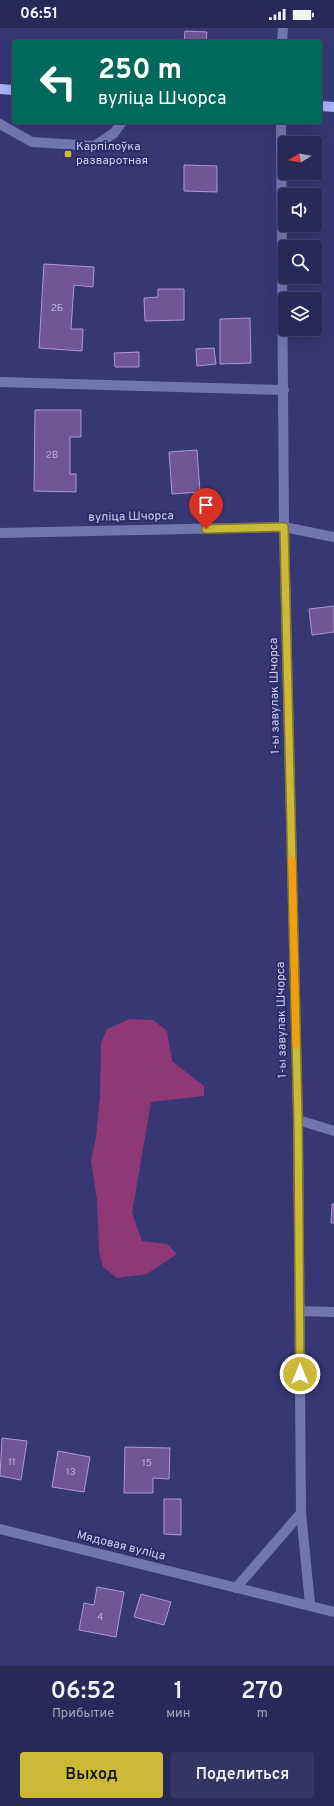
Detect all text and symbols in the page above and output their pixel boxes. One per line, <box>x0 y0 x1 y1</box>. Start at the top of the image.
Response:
text: 06:51 <box>20 5 58 24</box>
text: 250 m <box>98 53 182 89</box>
icon: left <box>32 56 84 108</box>
text: вуліца Шчорса <box>98 88 226 111</box>
north arrow <box>278 136 322 180</box>
map controls <box>278 136 322 336</box>
place label: Карпілоўка разваротная <box>76 139 148 169</box>
marker: Карпілоўка разваротная <box>63 149 73 159</box>
button: sound <box>278 188 322 232</box>
button: search <box>278 240 322 284</box>
button: layers <box>278 292 322 336</box>
house number: 2Б <box>51 302 63 315</box>
house number: 2В <box>46 449 58 462</box>
pin <box>189 488 223 529</box>
icon: arrive <box>195 494 217 516</box>
street label: вуліца Шчорса <box>88 508 174 526</box>
street label: 1-ы завулак Шчорса <box>266 638 284 754</box>
street label: 1-ы завулак Шчорса <box>273 962 291 1078</box>
position arrow <box>279 1353 321 1395</box>
house number: 11 <box>8 1456 16 1469</box>
house number: 15 <box>142 1457 152 1470</box>
house number: 13 <box>66 1466 76 1479</box>
street label: Мядовая вуліца <box>75 1527 167 1565</box>
house number: 4 <box>97 1611 103 1624</box>
text: 06:52 <box>50 1677 116 1707</box>
text: 1 <box>174 1677 183 1707</box>
text: 270 <box>241 1677 284 1707</box>
text: Прибытие <box>52 1706 114 1722</box>
text: мин <box>166 1706 190 1722</box>
text: m <box>257 1706 268 1722</box>
button: Выход <box>20 1752 163 1798</box>
button: Поделиться <box>171 1752 314 1798</box>

